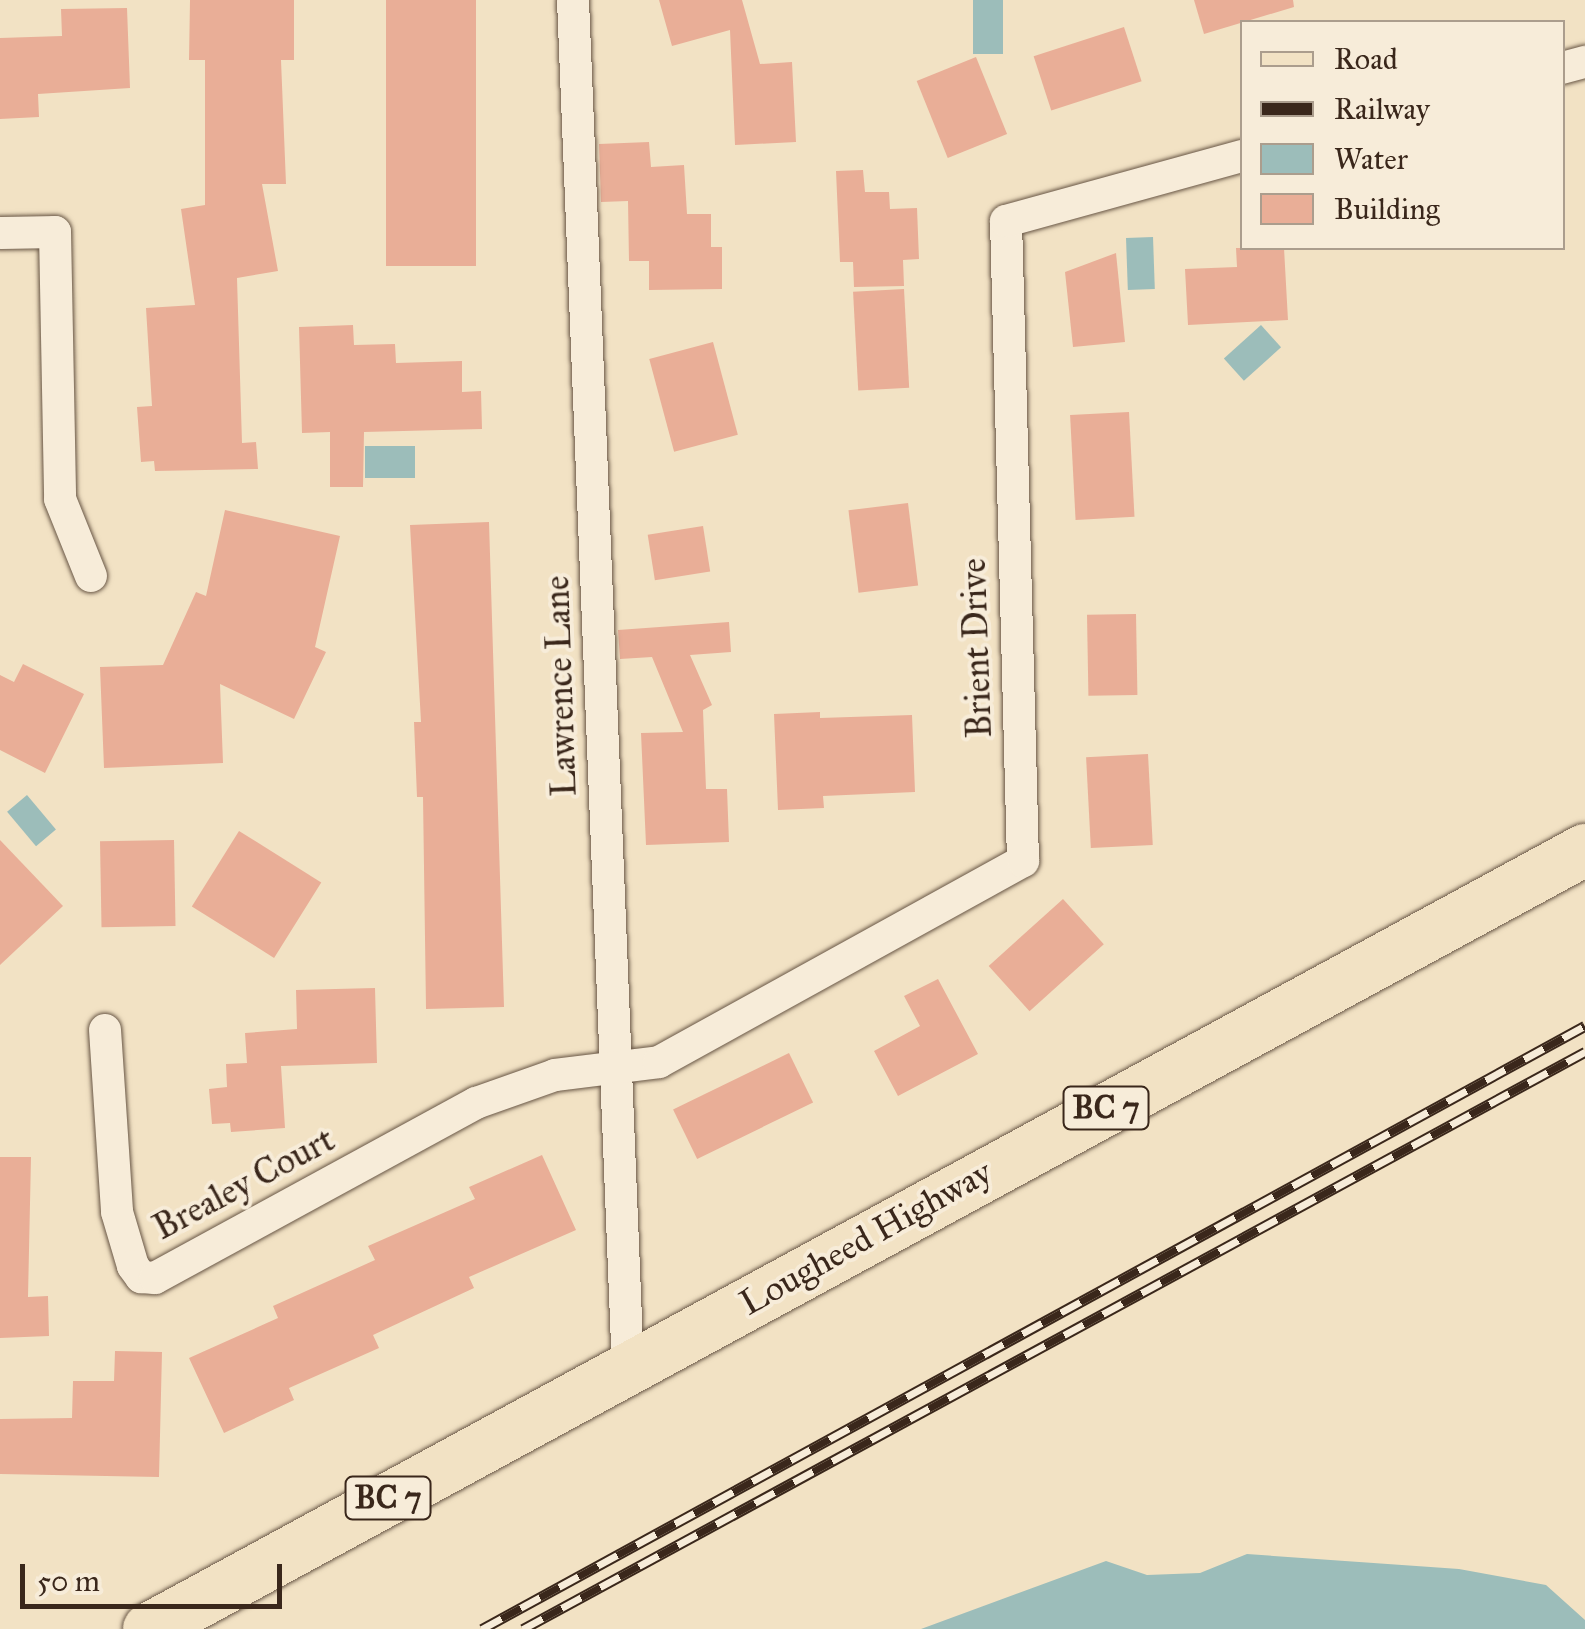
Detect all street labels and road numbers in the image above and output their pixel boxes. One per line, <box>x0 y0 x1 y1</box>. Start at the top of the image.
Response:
street label: Brient Drive <box>953 557 1001 739</box>
street label: Lawrence Lane <box>536 575 586 797</box>
road number: BC 7 <box>1061 1081 1151 1135</box>
street label: Brealey Court <box>146 1119 342 1249</box>
street label: Lougheed Highway <box>733 1151 999 1325</box>
road number: BC 7 <box>343 1471 433 1525</box>

